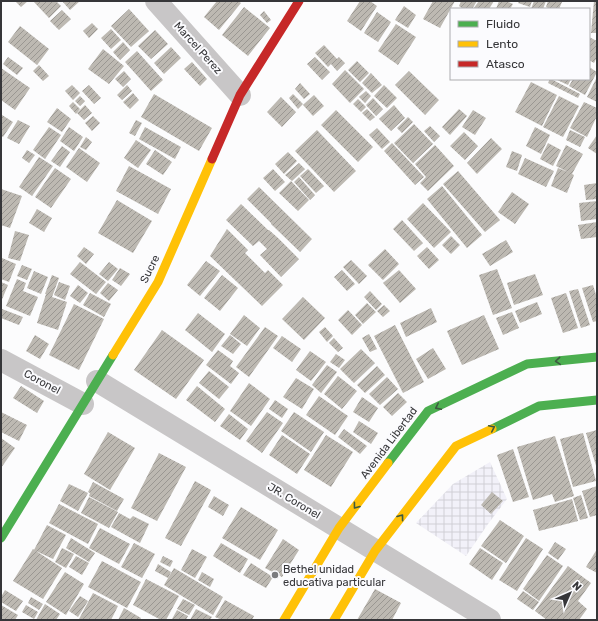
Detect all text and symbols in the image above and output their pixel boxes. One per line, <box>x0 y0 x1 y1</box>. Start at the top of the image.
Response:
legend <box>450 8 590 80</box>
text: Fluido <box>486 17 520 31</box>
street label: Marcel Perez <box>171 19 225 77</box>
text: Lento <box>486 37 518 51</box>
text: Atasco <box>486 57 525 71</box>
street label: Sucre <box>138 253 162 285</box>
one-way arrow <box>555 356 561 365</box>
street label: Coronel <box>21 367 63 397</box>
one-way arrow <box>435 402 442 409</box>
street label: Avenida Libertad <box>358 405 420 481</box>
one-way arrow <box>488 425 495 433</box>
street label: JR. Coronel <box>265 480 323 522</box>
one-way arrow <box>353 501 360 508</box>
one-way arrow <box>396 515 403 522</box>
place label: Bethel unidad educativa particular <box>283 563 386 589</box>
marker: Bethel unidad educativa particular <box>270 570 280 580</box>
north arrow <box>550 573 590 613</box>
text: N <box>569 579 584 594</box>

